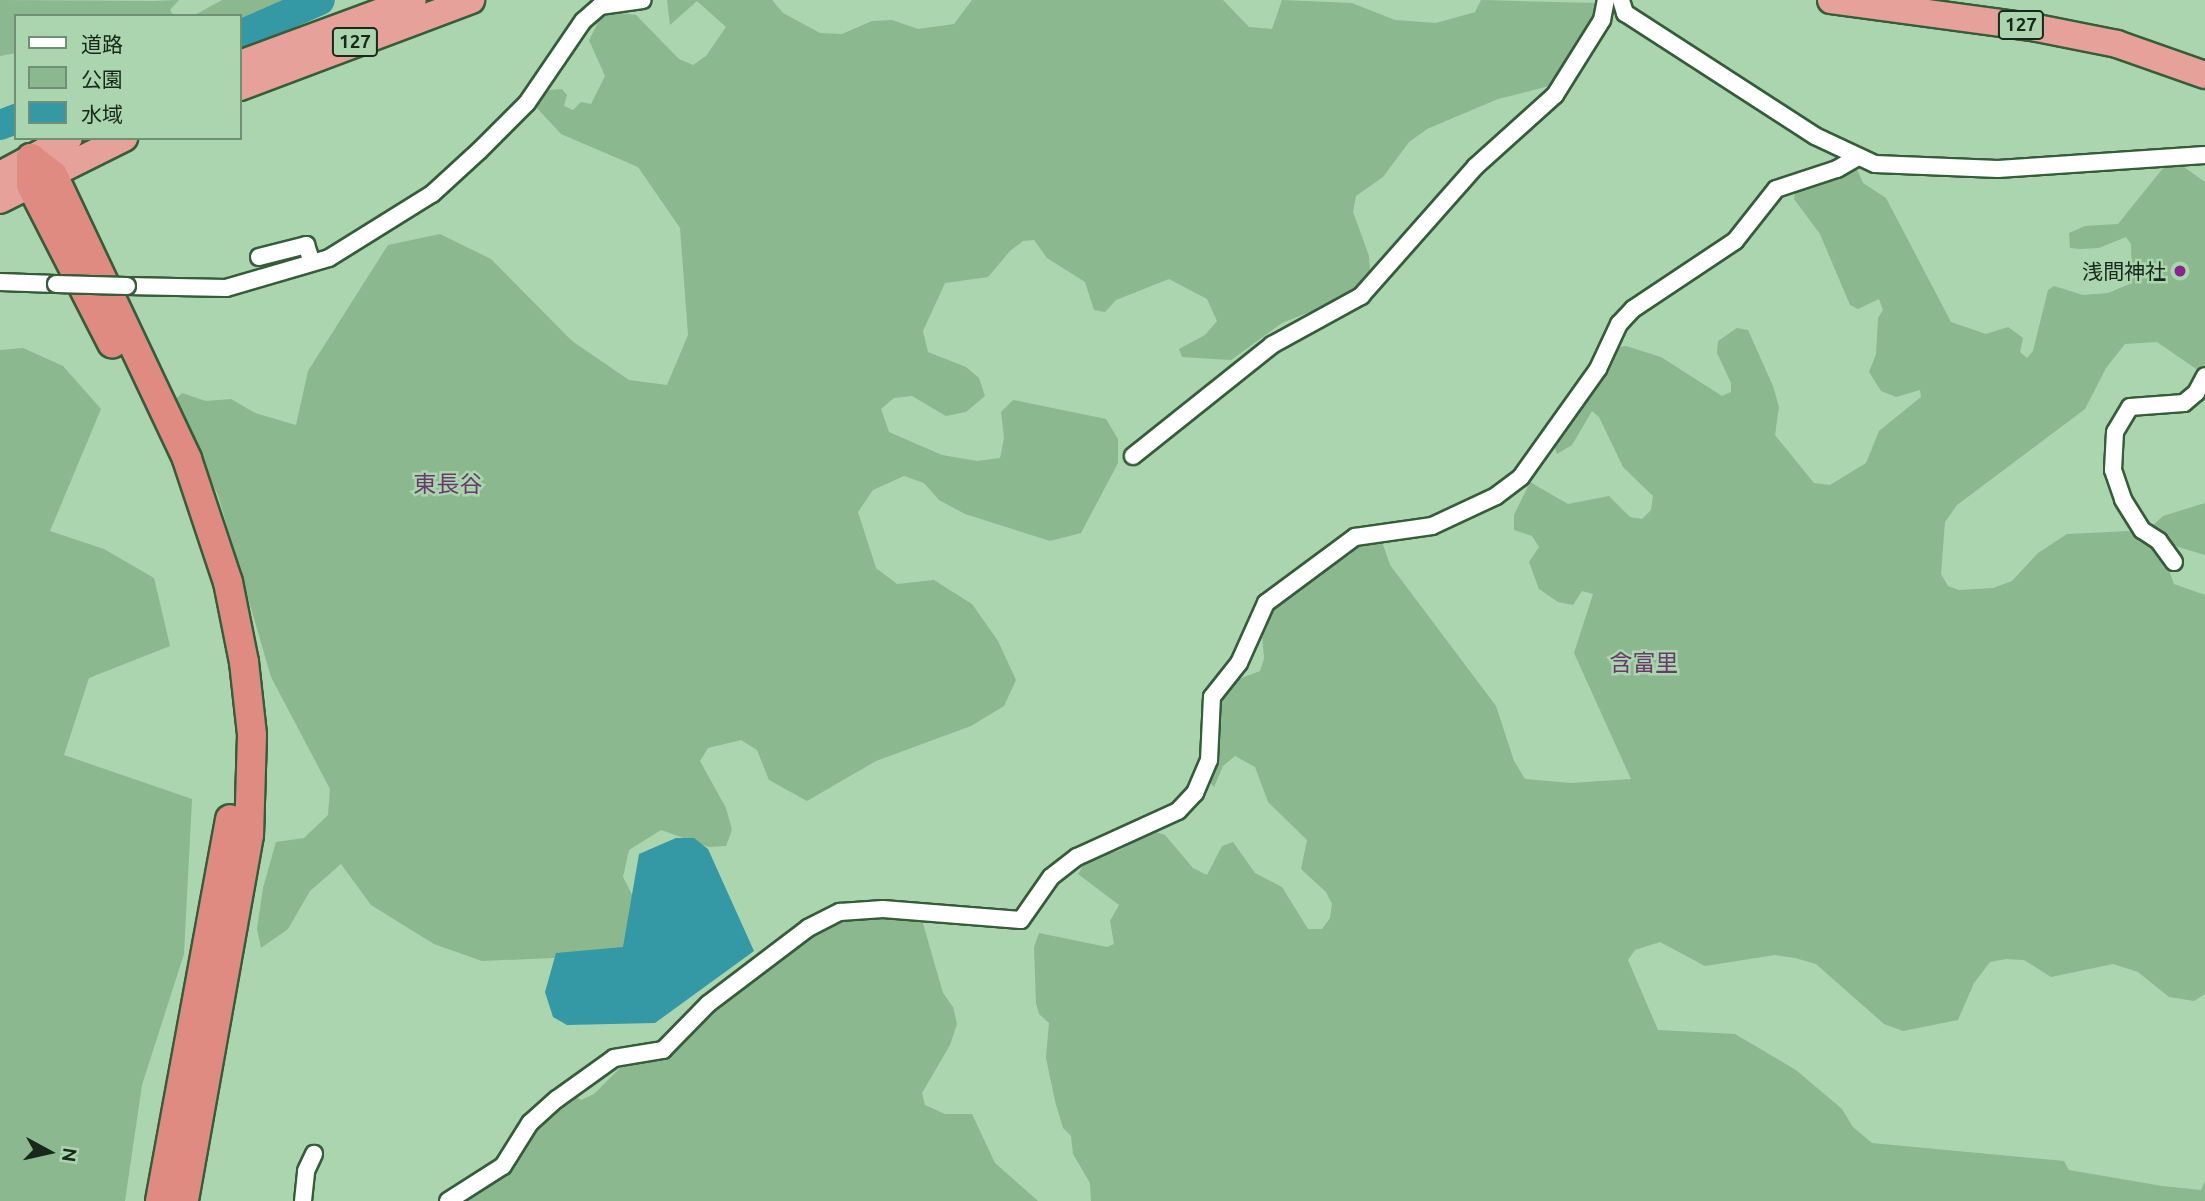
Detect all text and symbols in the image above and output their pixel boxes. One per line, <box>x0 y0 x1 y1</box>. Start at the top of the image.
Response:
road number: 127 <box>1996 10 2046 41</box>
legend <box>14 14 242 140</box>
road number: 127 <box>330 26 380 58</box>
text: 道路 <box>81 32 123 56</box>
text: 公園 <box>81 67 123 91</box>
text: 水域 <box>81 102 123 126</box>
place label: 浅間神社 <box>2082 258 2166 284</box>
marker: 浅間神社 <box>2172 263 2188 279</box>
district label: 東長谷 <box>414 470 482 498</box>
district label: 含富里 <box>1610 649 1678 677</box>
north arrow <box>14 1117 84 1187</box>
text: N <box>58 1146 82 1163</box>

